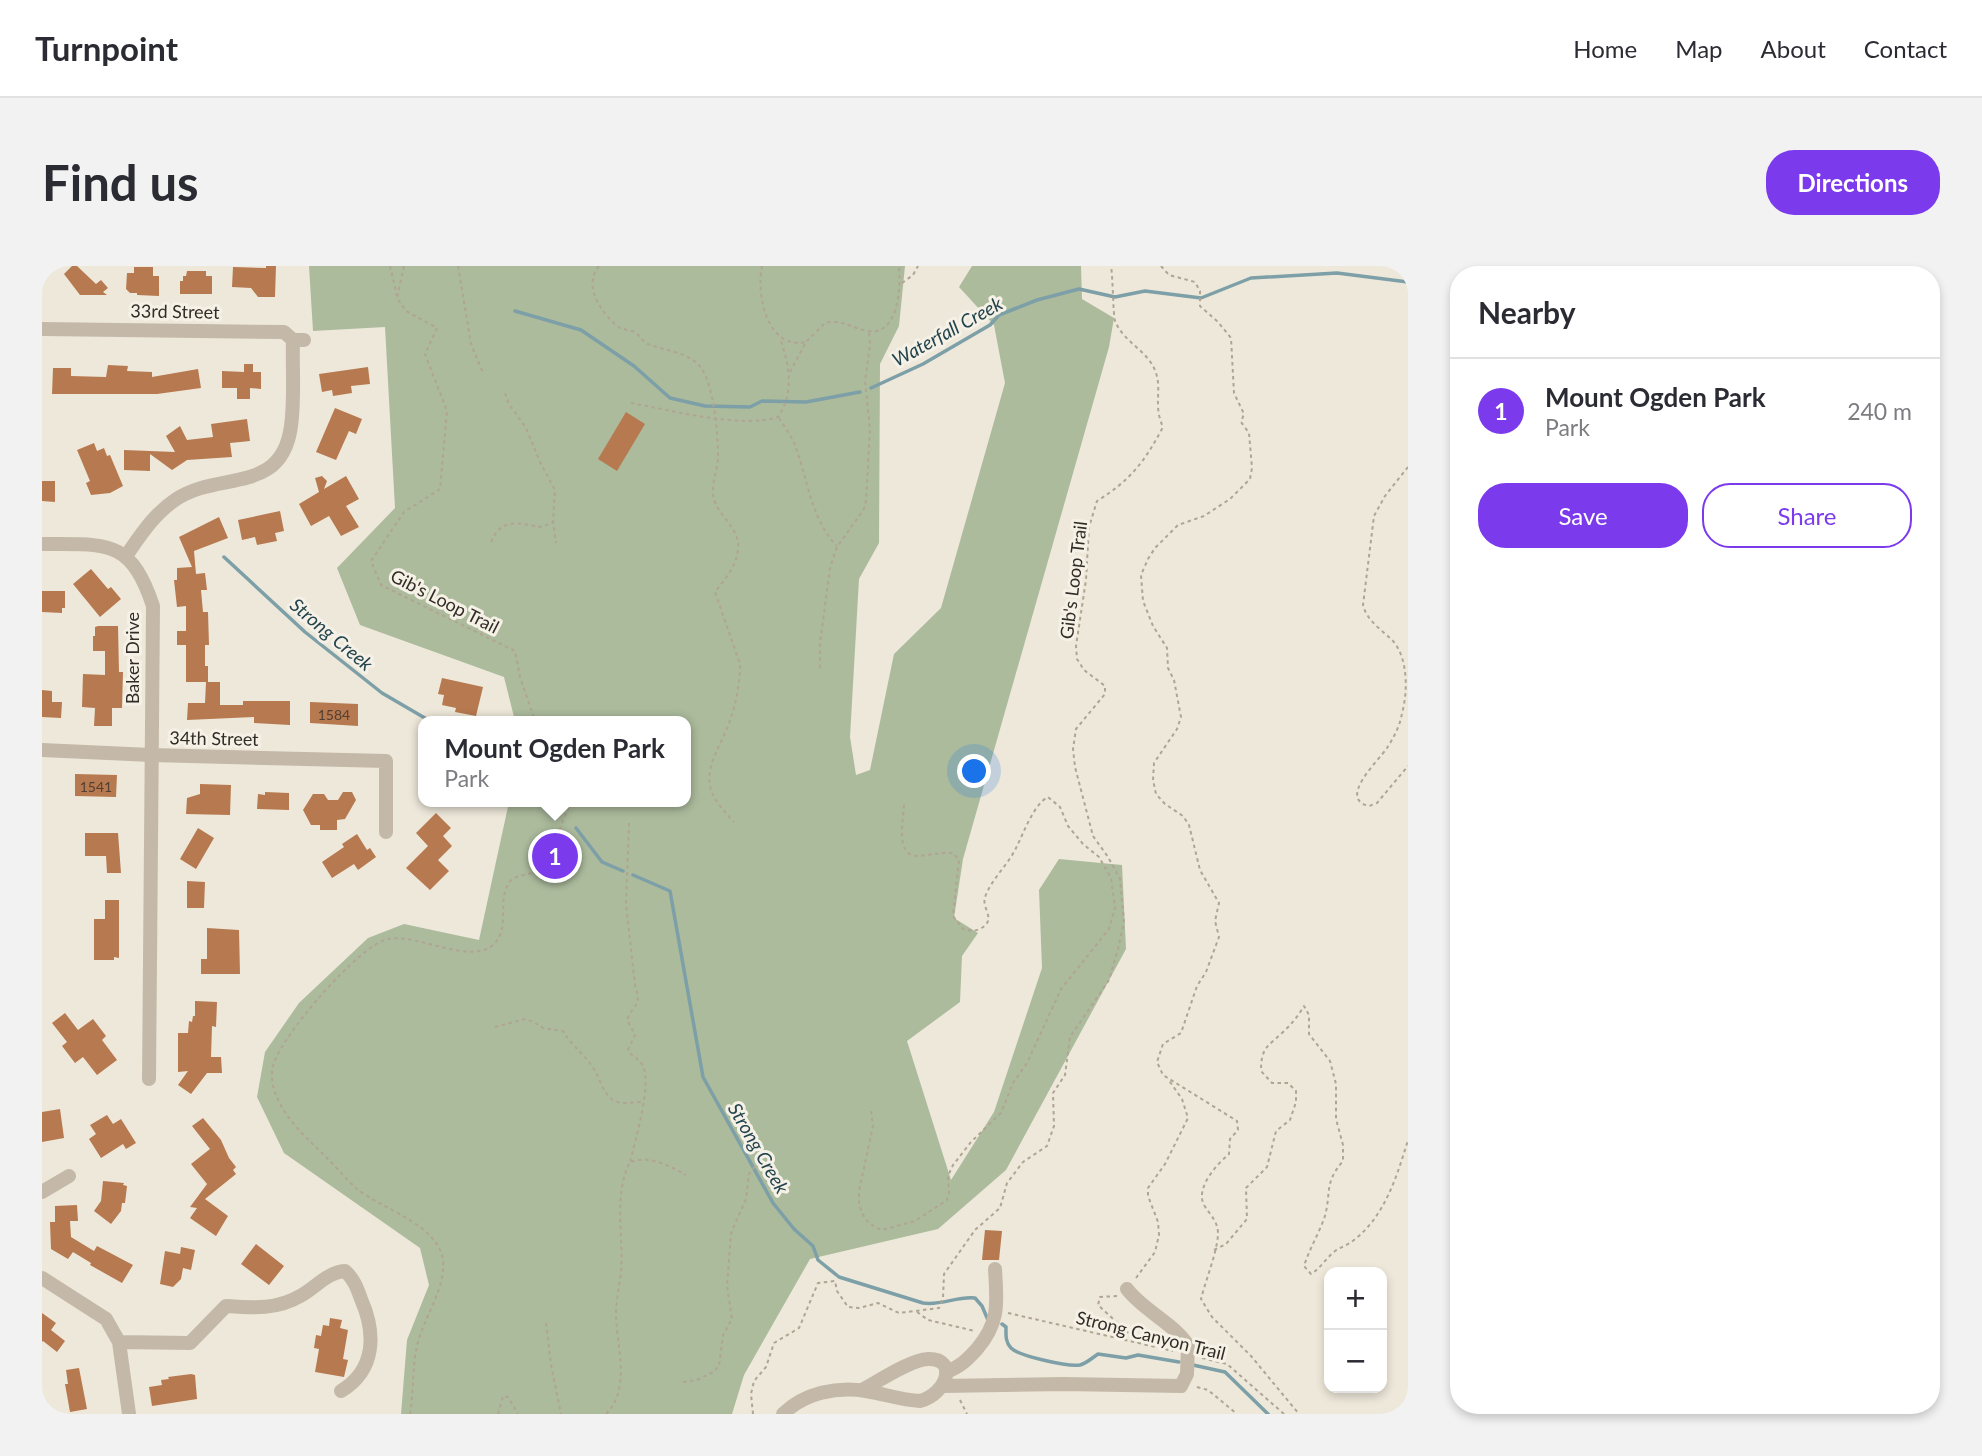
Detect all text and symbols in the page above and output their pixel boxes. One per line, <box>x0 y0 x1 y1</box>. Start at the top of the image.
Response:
text: Turnpoint <box>35 28 178 68</box>
text: Home <box>1573 34 1637 63</box>
text: Map <box>1675 34 1723 63</box>
text: About <box>1761 34 1826 63</box>
text: Contact <box>1864 34 1947 63</box>
button: Directions <box>1766 150 1940 215</box>
text: Find us <box>42 153 199 211</box>
water label: Waterfall Creek <box>888 291 1007 371</box>
text: Nearby <box>1478 294 1576 330</box>
street label: 33rd Street <box>130 299 220 323</box>
text: Mount Ogden Park <box>1545 381 1766 413</box>
text: 1 <box>1494 397 1508 425</box>
text: 240 m <box>1847 397 1912 425</box>
text: Park <box>1545 413 1590 441</box>
button: Save <box>1478 483 1688 548</box>
button: Share <box>1702 483 1912 548</box>
street label: Gib's Loop Trail <box>1055 520 1091 640</box>
street label: Gib's Loop Trail <box>387 564 503 638</box>
water label: Strong Creek <box>286 593 379 676</box>
street label: Baker Drive <box>121 612 143 704</box>
house number: 1584 <box>318 706 350 723</box>
popup <box>418 716 691 807</box>
street label: 34th Street <box>169 726 259 750</box>
text: Mount Ogden Park <box>444 732 665 764</box>
your location <box>957 754 991 788</box>
text: Park <box>444 764 489 792</box>
house number: 1541 <box>80 778 112 795</box>
pin: 1 <box>532 830 578 882</box>
water label: Strong Creek <box>724 1099 795 1198</box>
map controls <box>1324 1267 1387 1393</box>
button: + <box>1324 1267 1387 1330</box>
street label: Strong Canyon Trail <box>1074 1306 1228 1364</box>
button: − <box>1324 1330 1387 1393</box>

